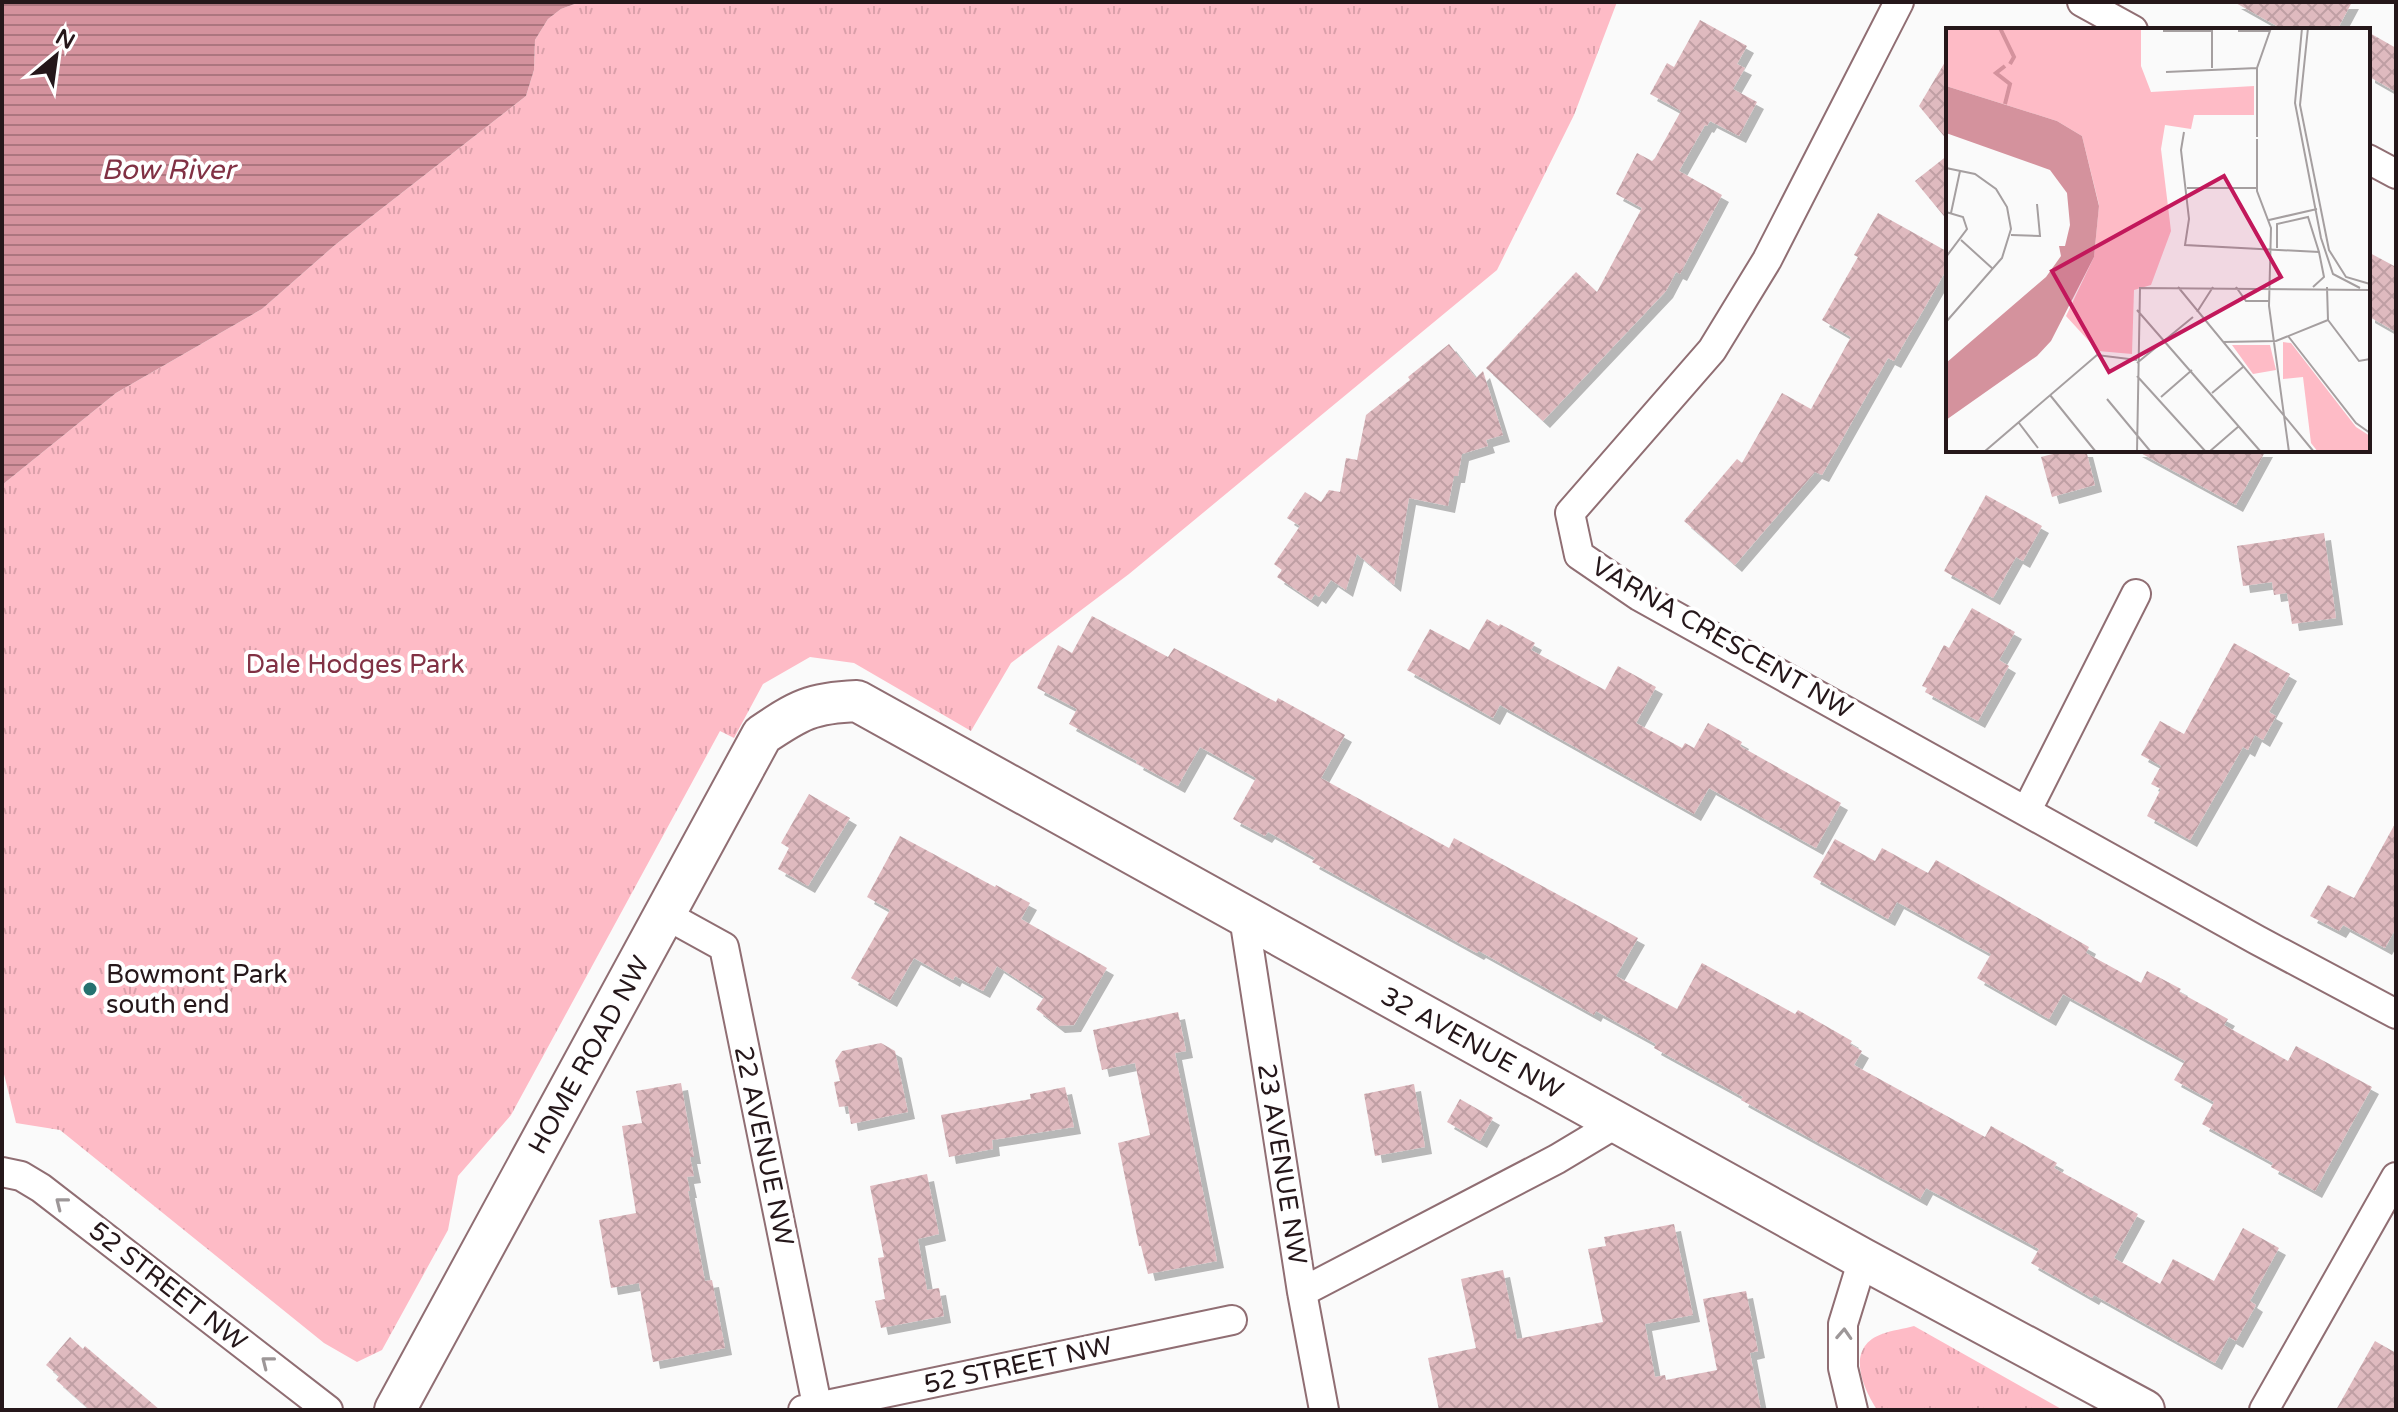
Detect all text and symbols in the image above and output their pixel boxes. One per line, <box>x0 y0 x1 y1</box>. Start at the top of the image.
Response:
north arrow <box>16 16 96 96</box>
text: N <box>51 24 79 55</box>
inset map <box>1946 28 2370 452</box>
water label: Bow River <box>101 153 238 187</box>
street label: VARNA CRESCENT NW <box>1586 550 1858 726</box>
park label: Dale Hodges Park <box>245 649 465 680</box>
street label: HOME ROAD NW <box>522 951 656 1159</box>
place label: Bowmont Park south end <box>106 959 288 1020</box>
marker: Bowmont Park south end <box>81 980 99 998</box>
street label: 32 AVENUE NW <box>1376 980 1568 1106</box>
street label: 22 AVENUE NW <box>728 1043 800 1249</box>
street label: 23 AVENUE NW <box>1251 1061 1313 1267</box>
one-way arrow <box>55 1199 70 1213</box>
street label: 52 STREET NW <box>83 1215 253 1357</box>
one-way arrow <box>1835 1327 1852 1340</box>
street label: 52 STREET NW <box>921 1330 1115 1400</box>
one-way arrow <box>261 1358 276 1372</box>

